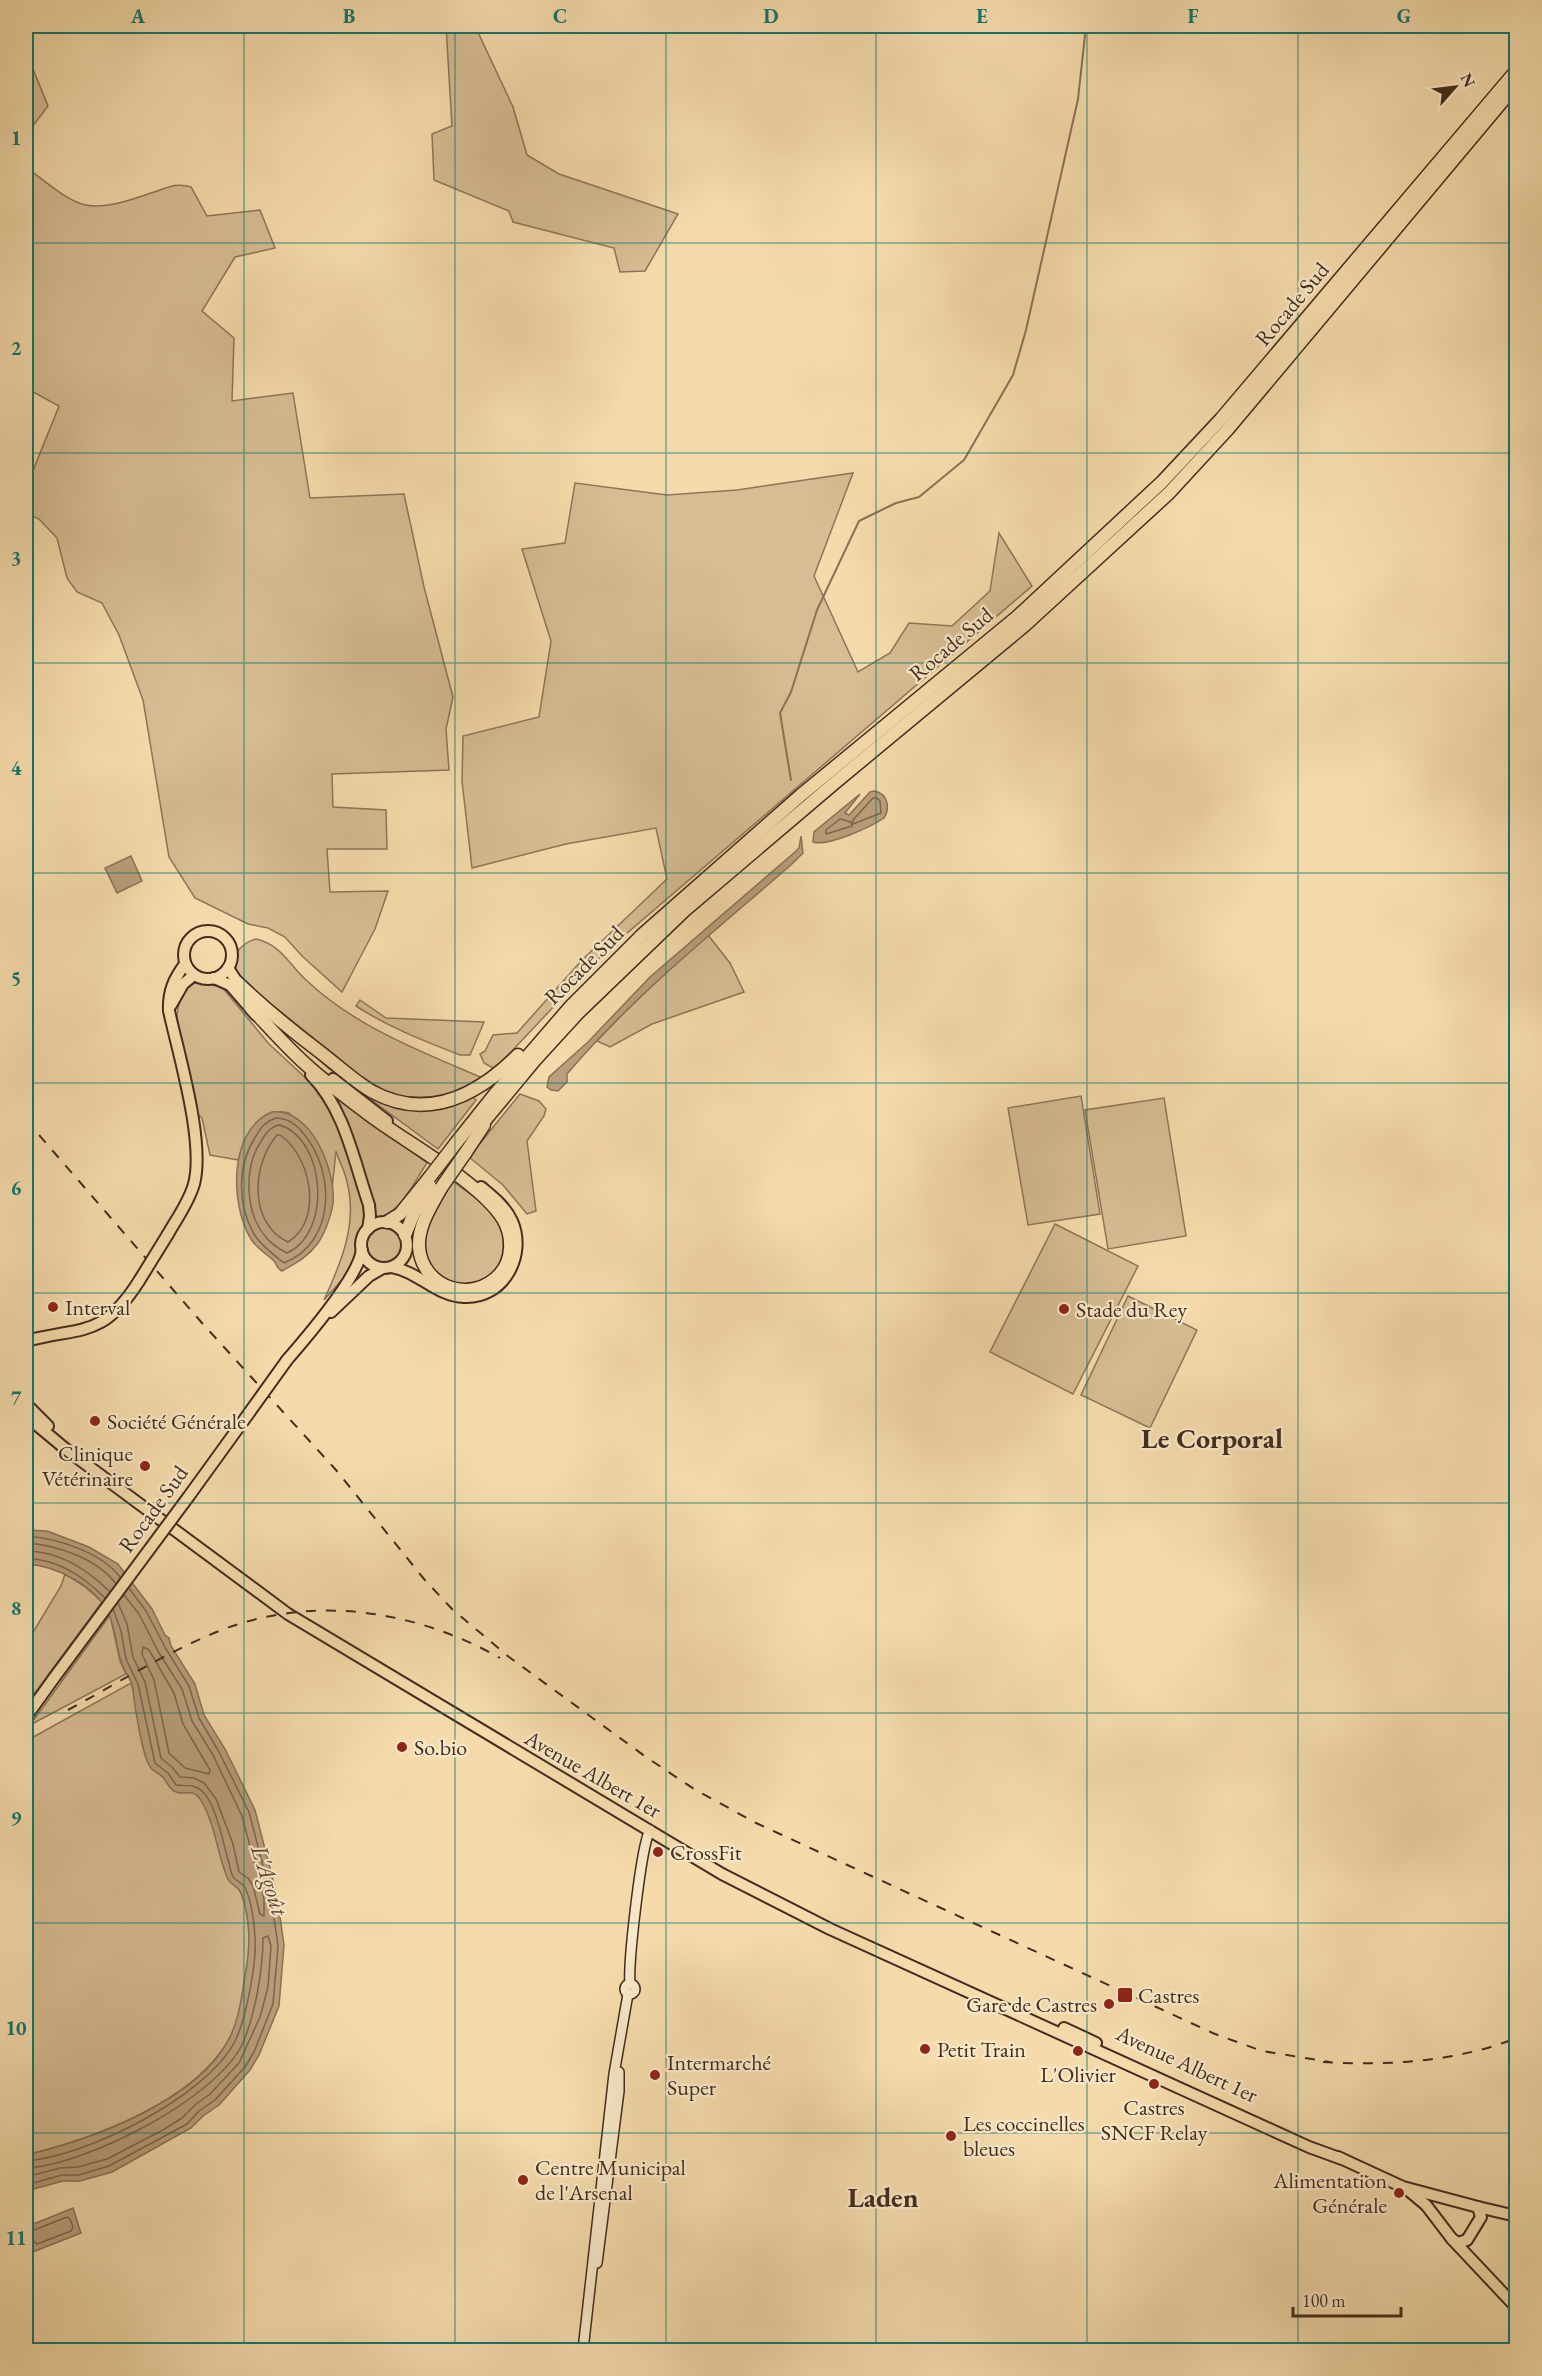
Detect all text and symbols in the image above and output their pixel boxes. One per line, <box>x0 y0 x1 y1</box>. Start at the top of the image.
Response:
text: A <box>130 3 146 29</box>
text: B <box>343 3 355 29</box>
text: C <box>553 3 567 29</box>
text: D <box>763 3 779 29</box>
text: E <box>976 3 988 29</box>
text: F <box>1188 3 1199 29</box>
text: G <box>1397 3 1411 29</box>
north arrow <box>1425 57 1485 117</box>
text: N <box>1455 70 1480 91</box>
text: 1 <box>11 125 21 151</box>
street label: Rocade Sud <box>1248 255 1336 352</box>
text: 2 <box>11 335 22 361</box>
text: 3 <box>11 545 21 571</box>
street label: Rocade Sud <box>903 600 1000 688</box>
text: 4 <box>11 755 22 781</box>
street label: Rocade Sud <box>538 918 631 1011</box>
text: 5 <box>11 965 21 991</box>
text: 6 <box>11 1175 22 1201</box>
place label: Interval <box>65 1293 130 1322</box>
place label: Stade du Rey <box>1076 1295 1187 1324</box>
marker: Interval <box>46 1300 60 1314</box>
marker: Stade du Rey <box>1057 1302 1071 1316</box>
text: 7 <box>11 1385 22 1411</box>
place label: Société Générale <box>107 1407 246 1436</box>
marker: Société Générale <box>88 1414 102 1428</box>
district label: Le Corporal <box>1141 1420 1283 1456</box>
place label: Clinique Vétérinaire <box>42 1439 133 1493</box>
street label: Rocade Sud <box>112 1459 195 1558</box>
marker: Clinique Vétérinaire <box>138 1459 152 1473</box>
text: 8 <box>11 1595 21 1621</box>
street label: Avenue Albert 1er <box>519 1723 667 1825</box>
place label: So.bio <box>414 1733 467 1762</box>
marker: So.bio <box>395 1740 409 1754</box>
text: 9 <box>11 1805 22 1831</box>
place label: CrossFit <box>670 1838 742 1867</box>
water label: L'Agoût <box>244 1840 296 1920</box>
marker: CrossFit <box>651 1845 665 1859</box>
place label: Castres <box>1138 1981 1199 2010</box>
marker: Castres <box>1116 1986 1134 2004</box>
place label: Gare de Castres <box>966 1990 1097 2019</box>
marker: Gare de Castres <box>1102 1997 1116 2011</box>
text: 10 <box>5 2015 27 2041</box>
street label: Avenue Albert 1er <box>1111 2018 1263 2110</box>
place label: Petit Train <box>937 2035 1026 2064</box>
marker: Petit Train <box>918 2042 932 2056</box>
marker: L'Olivier <box>1071 2044 1085 2058</box>
place label: Intermarché Super <box>667 2048 771 2102</box>
place label: L'Olivier <box>1040 2060 1116 2089</box>
marker: Intermarché Super <box>648 2068 662 2082</box>
marker: Castres SNCF Relay <box>1147 2077 1161 2091</box>
place label: Castres SNCF Relay <box>1101 2093 1208 2147</box>
place label: Les coccinelles bleues <box>963 2109 1085 2163</box>
marker: Les coccinelles bleues <box>944 2129 958 2143</box>
place label: Centre Municipal de l'Arsenal <box>535 2153 686 2207</box>
place label: Alimentation Générale <box>1272 2166 1387 2220</box>
marker: Centre Municipal de l'Arsenal <box>516 2173 530 2187</box>
district label: Laden <box>847 2179 919 2215</box>
marker: Alimentation Générale <box>1392 2186 1406 2200</box>
text: 11 <box>5 2225 27 2251</box>
scale bar <box>1293 2280 1401 2318</box>
text: 100 m <box>1302 2289 1346 2312</box>

